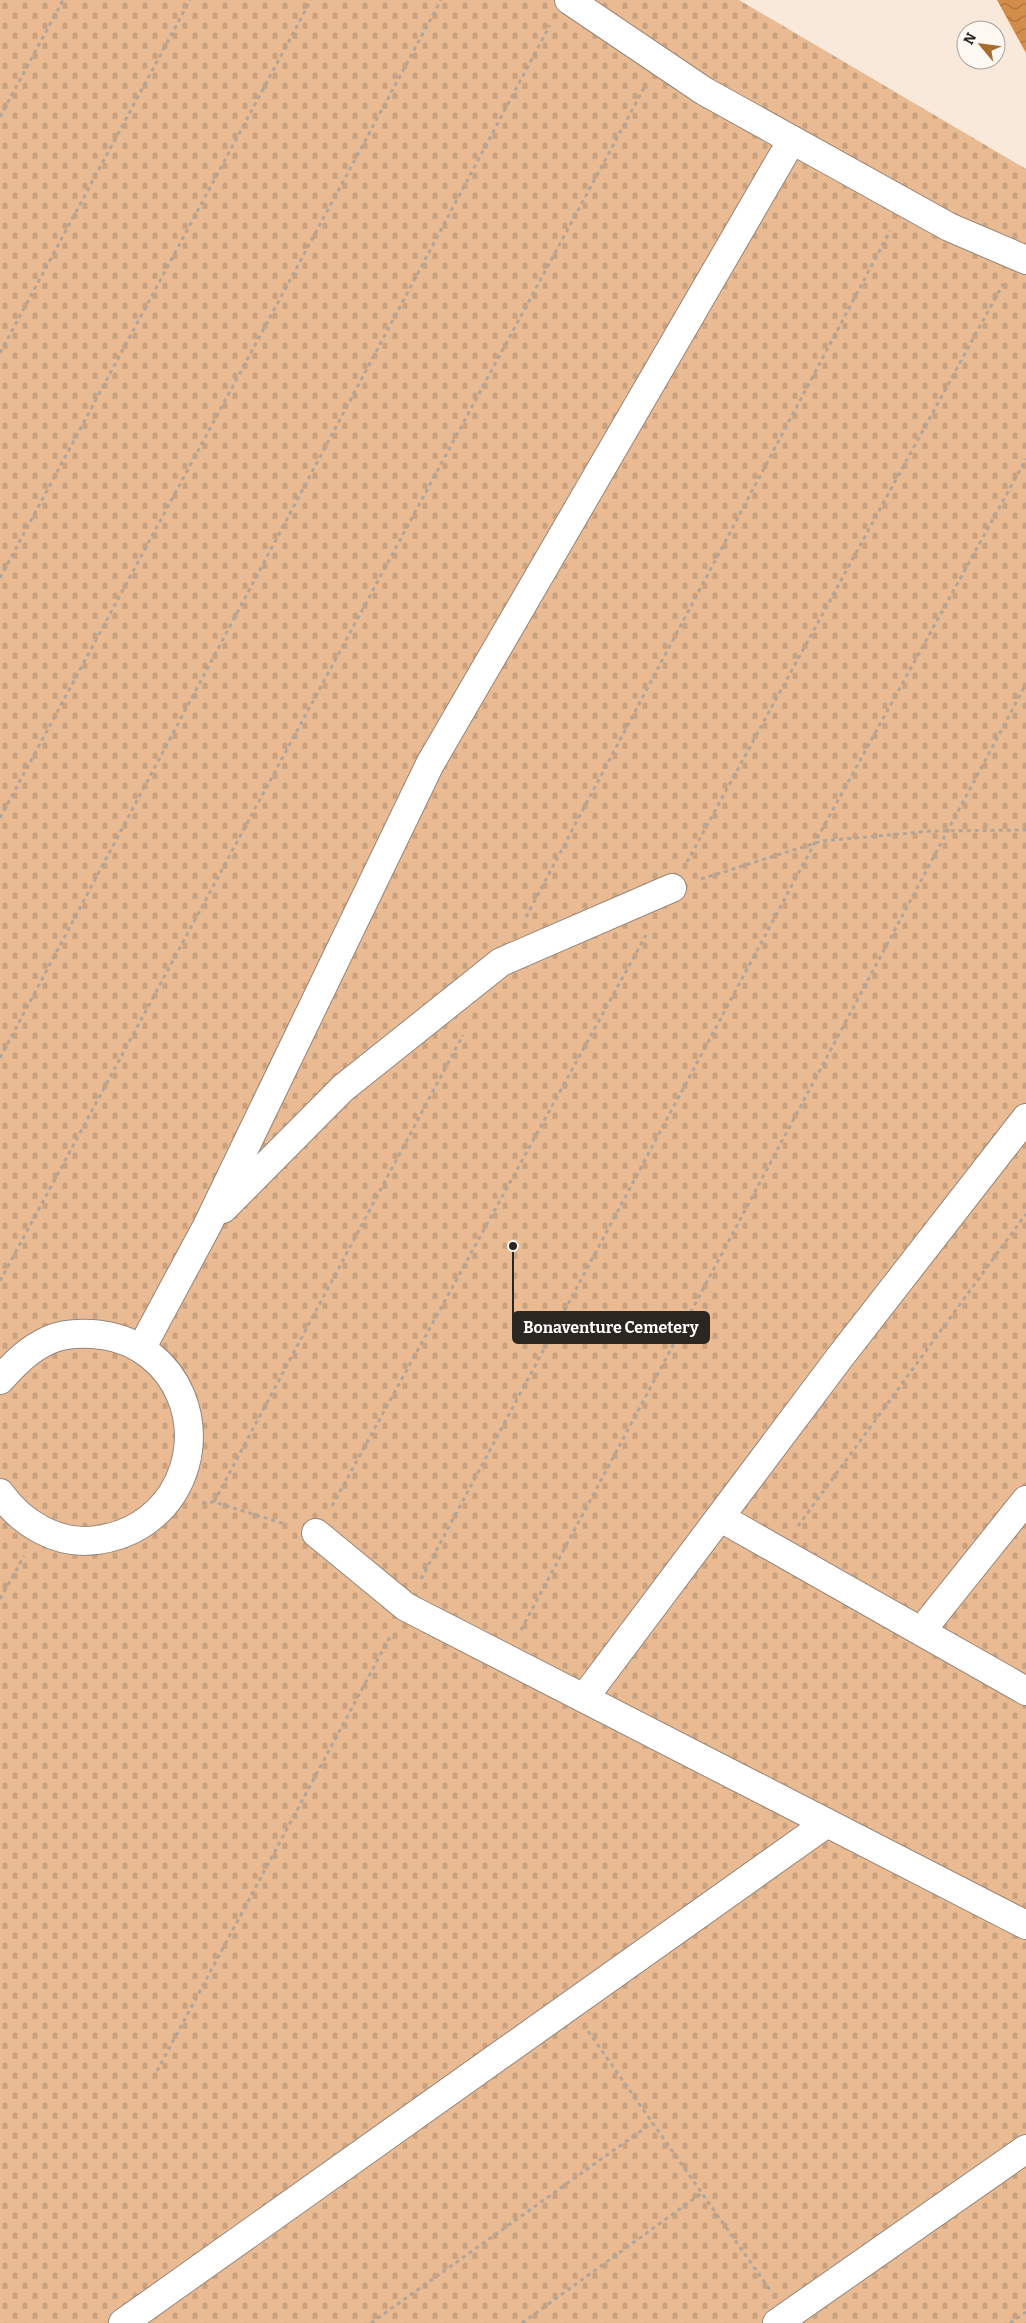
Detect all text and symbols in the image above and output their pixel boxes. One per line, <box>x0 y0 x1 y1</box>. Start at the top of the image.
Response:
north arrow <box>956 20 1006 70</box>
text: N <box>960 30 980 48</box>
callout: Bonaventure Cemetery <box>513 1312 709 1343</box>
text: Bonaventure Cemetery <box>523 1318 699 1337</box>

